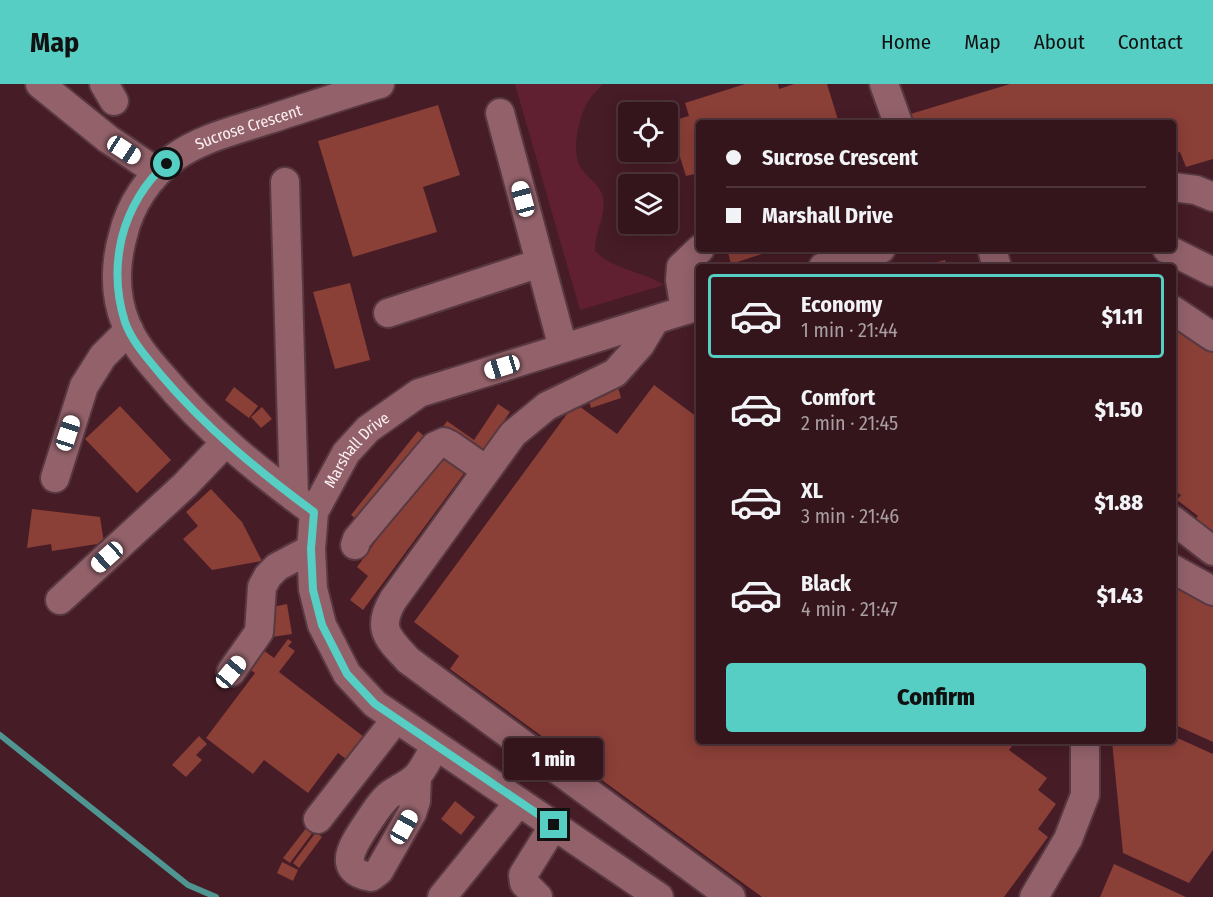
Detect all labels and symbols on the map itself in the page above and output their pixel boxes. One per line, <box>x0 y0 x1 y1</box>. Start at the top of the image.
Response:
street label: Sucrose Crescent <box>192 100 305 154</box>
car <box>104 133 144 167</box>
route start <box>153 150 180 177</box>
car <box>510 179 536 219</box>
car <box>482 353 522 381</box>
street label: Marshall Drive <box>320 408 393 491</box>
car <box>54 413 82 453</box>
car <box>88 538 126 576</box>
car <box>213 652 249 692</box>
callout: 1 min <box>504 738 604 780</box>
car <box>387 807 421 847</box>
route end <box>540 811 567 838</box>

